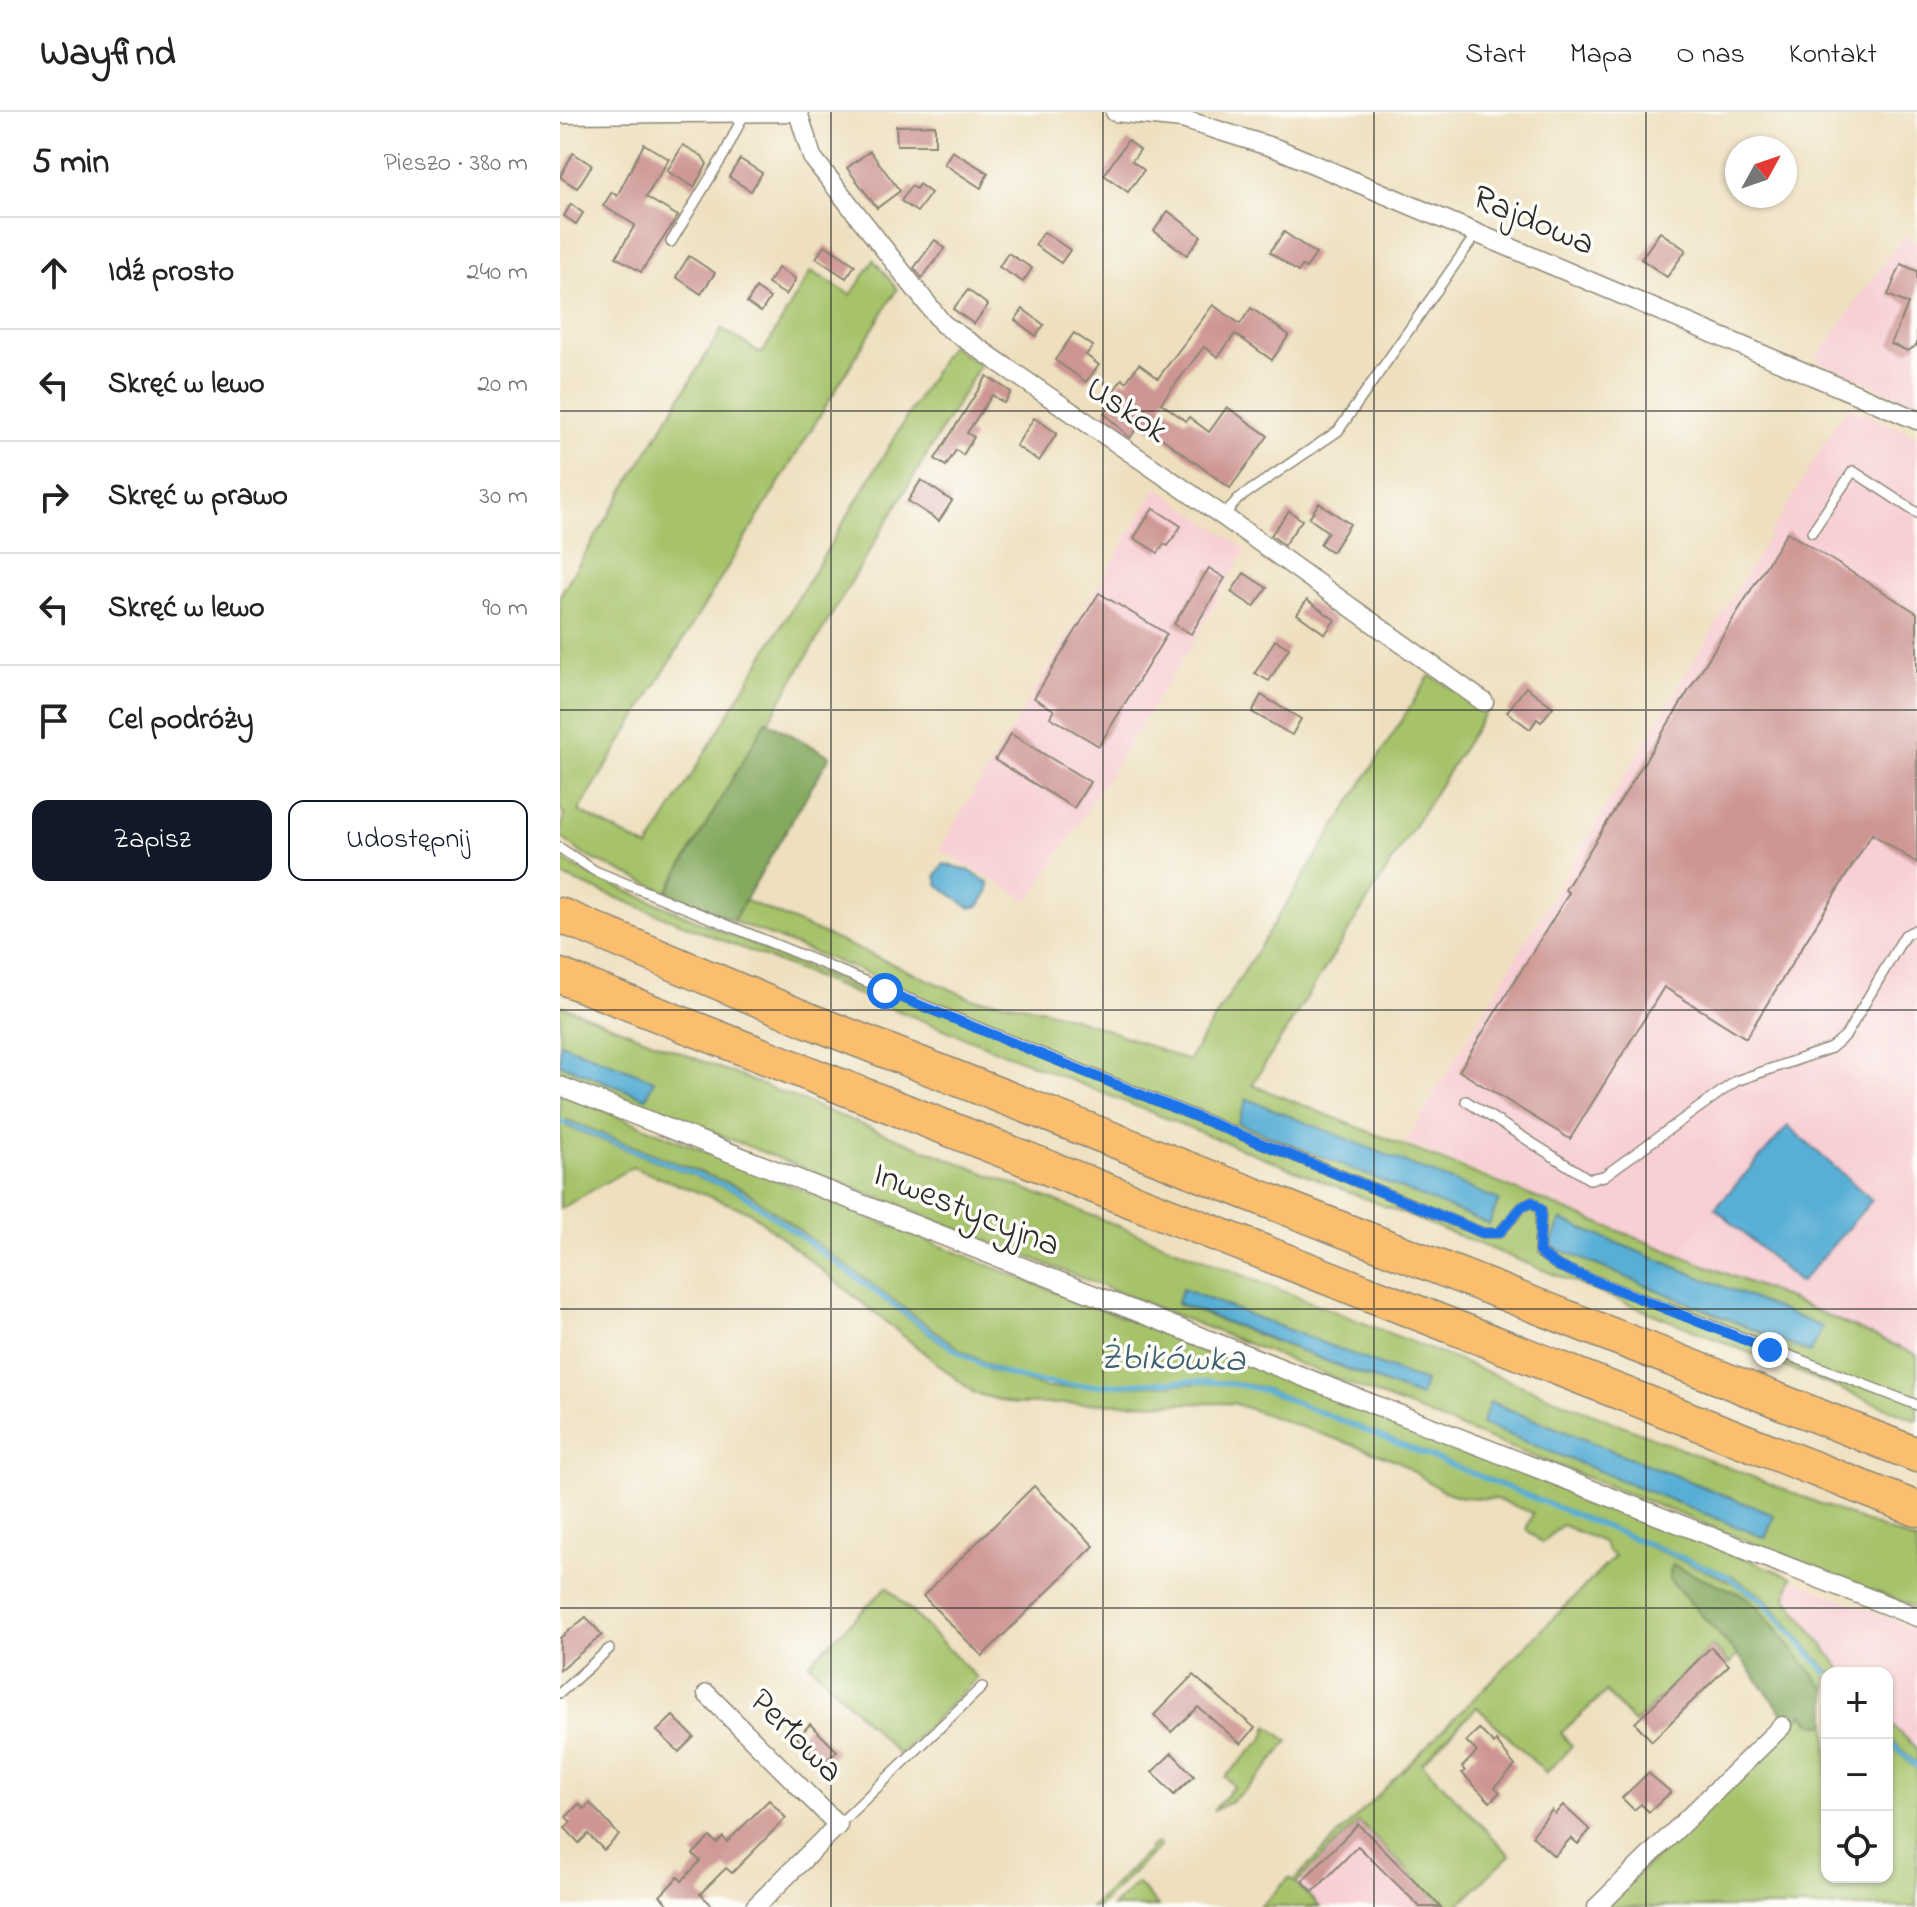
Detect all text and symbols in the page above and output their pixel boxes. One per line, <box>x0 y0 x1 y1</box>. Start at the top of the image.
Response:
text: Wayfind <box>40 27 176 83</box>
text: Start <box>1465 35 1526 76</box>
text: Mapa <box>1570 35 1632 76</box>
text: O nas <box>1676 35 1745 76</box>
text: Kontakt <box>1789 35 1877 76</box>
north arrow <box>1725 136 1797 208</box>
text: 5 min <box>32 139 109 189</box>
text: Pieszo · 380 m <box>384 145 528 183</box>
street label: Rajdowa <box>1463 172 1603 272</box>
icon: ahead <box>32 251 76 295</box>
text: Idź prosto <box>108 251 234 295</box>
text: 240 m <box>466 254 528 292</box>
icon: left <box>32 363 76 407</box>
text: Skręć w lewo <box>108 363 265 407</box>
street label: Uskok <box>1074 364 1178 458</box>
text: 20 m <box>477 366 528 404</box>
icon: right <box>32 475 76 519</box>
text: Skręć w prawo <box>108 475 288 519</box>
text: 30 m <box>479 478 528 516</box>
icon: left <box>32 587 76 631</box>
text: Skręć w lewo <box>108 587 265 631</box>
text: 90 m <box>482 590 528 628</box>
icon: arrive <box>32 699 76 743</box>
text: Cel podróży <box>108 699 253 743</box>
button: Zapisz <box>32 800 272 881</box>
button: Udostępnij <box>288 800 528 881</box>
route start <box>867 973 903 1009</box>
street label: Inwestycyjna <box>864 1149 1068 1273</box>
water label: Żbikówka <box>1098 1331 1246 1389</box>
route end <box>1752 1332 1788 1368</box>
map controls <box>1821 1667 1893 1883</box>
button: + <box>1821 1667 1893 1739</box>
street label: Perłowa <box>735 1677 855 1797</box>
button: − <box>1821 1739 1893 1811</box>
button: locate <box>1821 1811 1893 1883</box>

